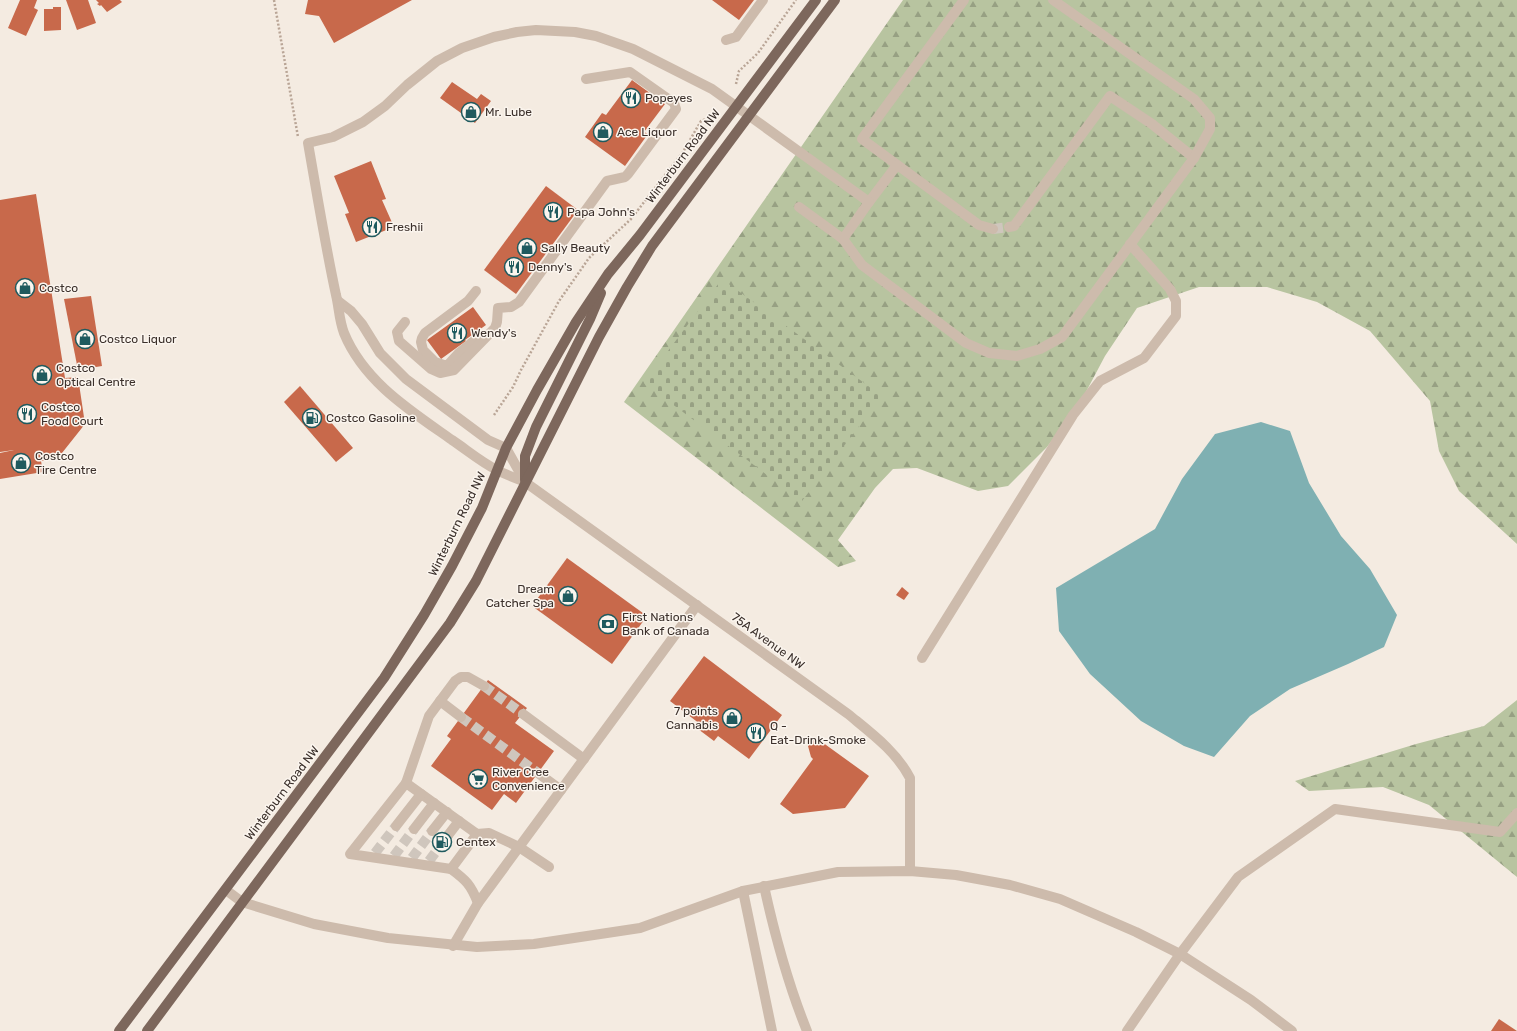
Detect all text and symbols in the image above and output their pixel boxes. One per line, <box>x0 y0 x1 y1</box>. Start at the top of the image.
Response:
restaurant icon: Popeyes <box>620 87 642 109</box>
place label: Popeyes <box>645 91 692 105</box>
shop icon: Mr. Lube <box>460 101 482 123</box>
place label: Mr. Lube <box>485 105 532 119</box>
street label: Winterburn Road NW <box>643 106 723 206</box>
shop icon: Ace Liquor <box>592 121 614 143</box>
place label: Ace Liquor <box>617 125 677 139</box>
restaurant icon: Papa John's <box>542 201 564 223</box>
place label: Papa John's <box>567 205 635 219</box>
restaurant icon: Freshii <box>361 216 383 238</box>
place label: Freshii <box>386 220 423 234</box>
shop icon: Sally Beauty <box>516 237 538 259</box>
place label: Sally Beauty <box>541 241 610 255</box>
restaurant icon: Denny's <box>503 256 525 278</box>
place label: Denny's <box>528 260 572 274</box>
shop icon: Costco <box>14 277 36 299</box>
place label: Costco <box>39 281 78 295</box>
restaurant icon: Wendy's <box>446 322 468 344</box>
place label: Wendy's <box>471 326 517 340</box>
shop icon: Costco Liquor <box>74 328 96 350</box>
place label: Costco Liquor <box>99 332 177 346</box>
place label: Costco Optical Centre <box>56 361 136 389</box>
shop icon: Costco Optical Centre <box>31 364 53 386</box>
place label: Costco Food Court <box>41 400 103 428</box>
restaurant icon: Costco Food Court <box>16 403 38 425</box>
fuel station icon: Costco Gasoline <box>301 407 323 429</box>
place label: Costco Gasoline <box>326 411 416 425</box>
place label: Costco Tire Centre <box>35 449 97 477</box>
shop icon: Costco Tire Centre <box>10 452 32 474</box>
street label: Winterburn Road NW <box>426 469 488 578</box>
place label: Dream Catcher Spa <box>486 582 554 610</box>
shop icon: Dream Catcher Spa <box>557 585 579 607</box>
place label: First Nations Bank of Canada <box>622 610 709 638</box>
street label: 75A Avenue NW <box>729 610 807 672</box>
bank icon: First Nations Bank of Canada <box>597 613 619 635</box>
place label: 7 points Cannabis <box>666 704 718 732</box>
shop icon: 7 points Cannabis <box>721 707 743 729</box>
place label: Q - Eat-Drink-Smoke <box>770 719 866 747</box>
restaurant icon: Q - Eat-Drink-Smoke <box>745 722 767 744</box>
street label: Winterburn Road NW <box>242 743 322 843</box>
place label: River Cree Convenience <box>492 765 565 793</box>
supermarket icon: River Cree Convenience <box>467 768 489 790</box>
fuel station icon: Centex <box>431 831 453 853</box>
place label: Centex <box>456 835 496 849</box>

